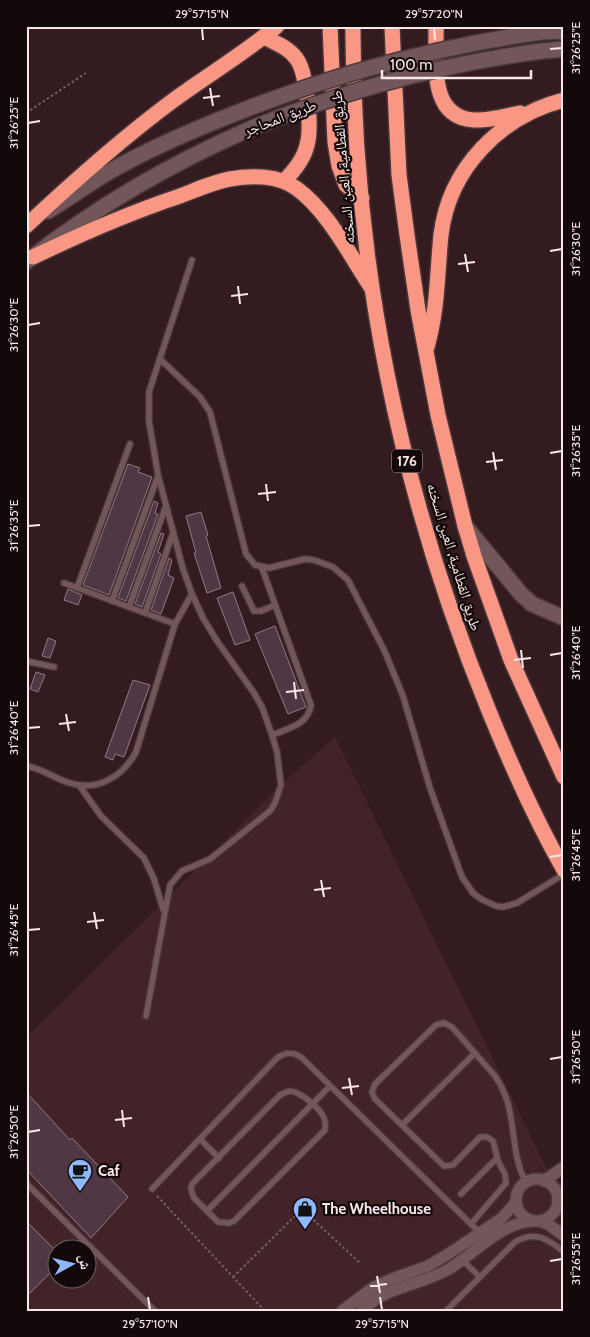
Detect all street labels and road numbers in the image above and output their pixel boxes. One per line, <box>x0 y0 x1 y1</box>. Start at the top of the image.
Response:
street label: طريق القطامية, العين السخنه <box>327 89 360 244</box>
street label: طريق المحاجر <box>240 96 319 141</box>
road number: 176 <box>392 450 422 472</box>
street label: طريق القطامية, العين السخنه <box>422 481 485 634</box>

